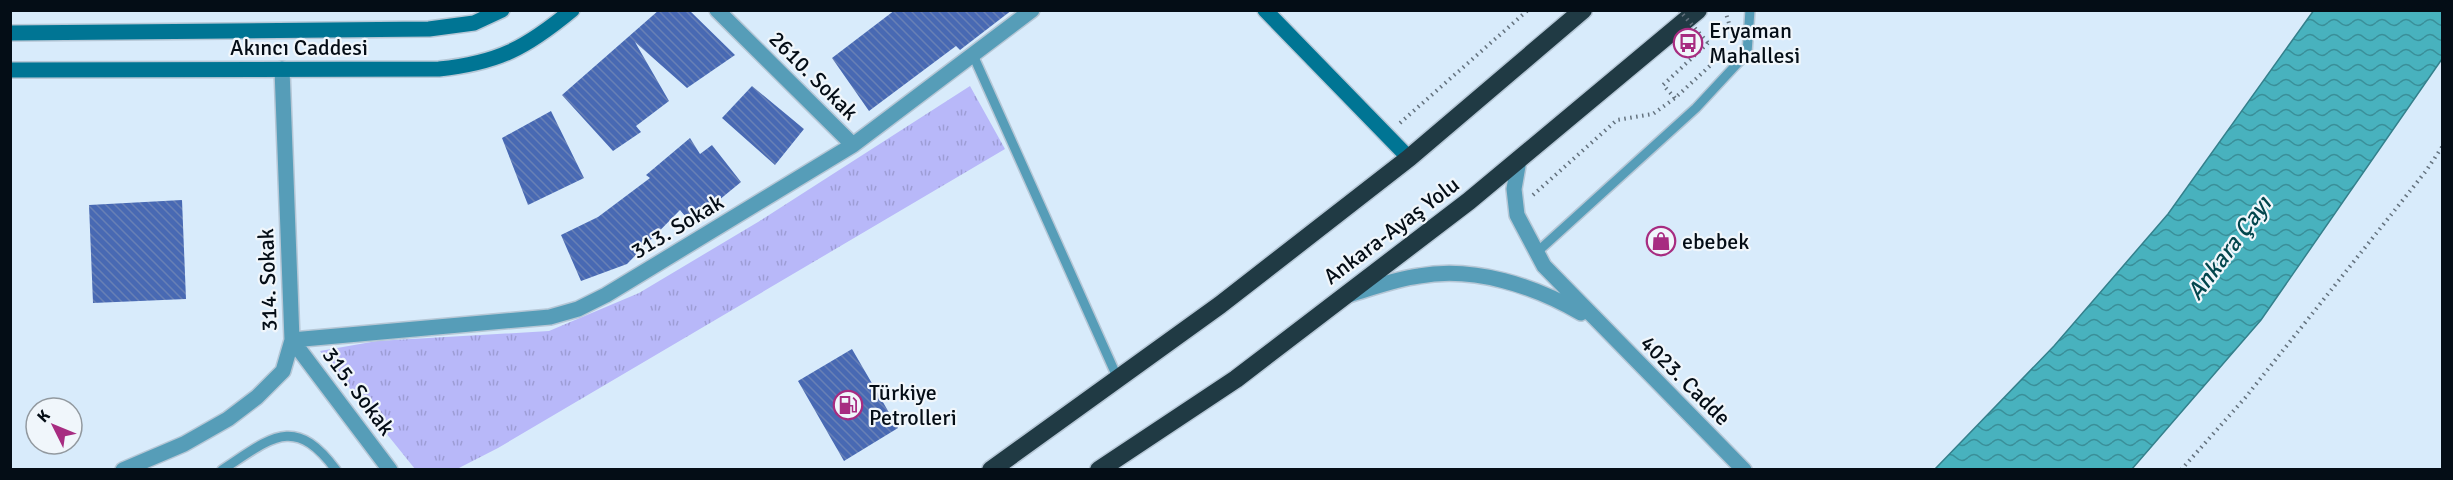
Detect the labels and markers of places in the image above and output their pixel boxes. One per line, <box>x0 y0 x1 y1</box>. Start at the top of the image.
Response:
place label: Eryaman Mahallesi <box>1709 17 1800 69</box>
bus stop icon: Eryaman Mahallesi <box>1672 27 1704 59</box>
shop icon: ebebek <box>1645 225 1677 257</box>
place label: ebebek <box>1682 228 1749 255</box>
place label: Türkiye Petrolleri <box>869 379 957 431</box>
fuel station icon: Türkiye Petrolleri <box>832 389 864 421</box>

